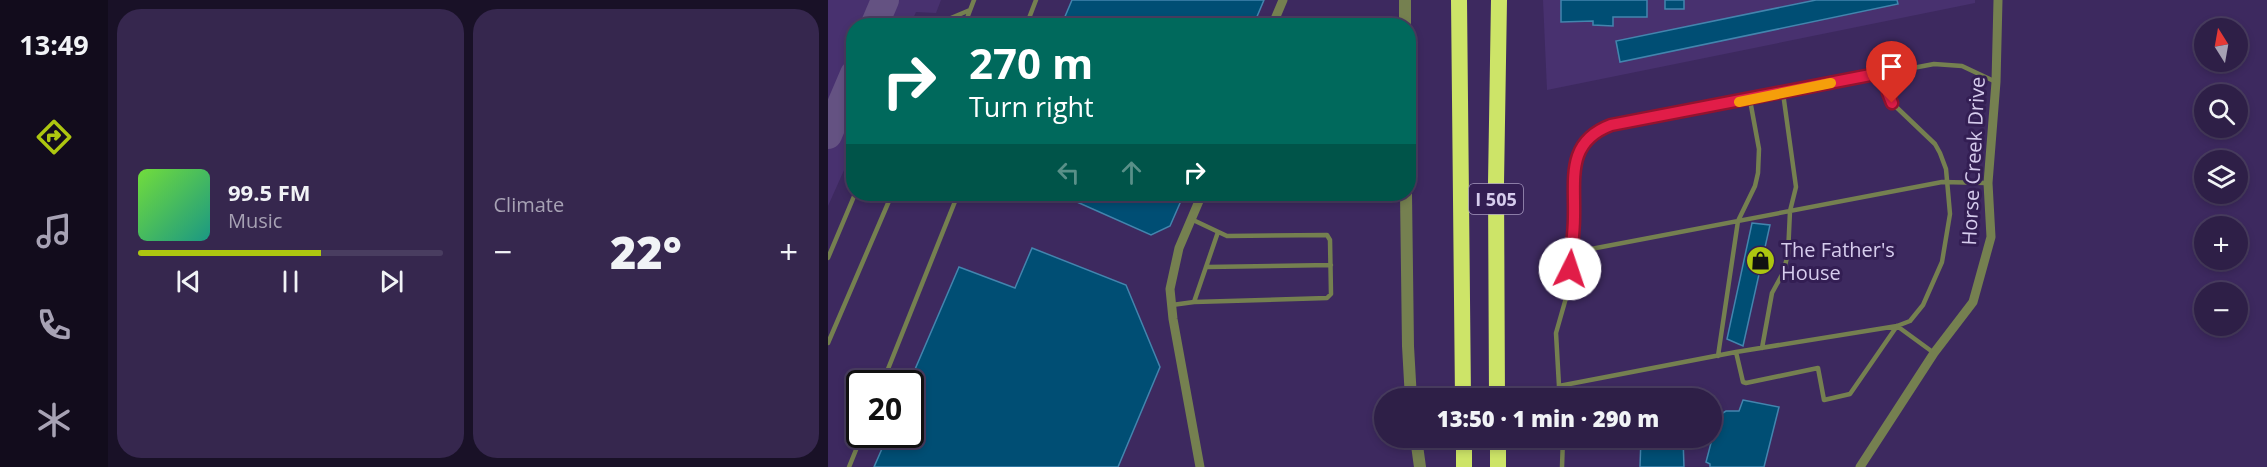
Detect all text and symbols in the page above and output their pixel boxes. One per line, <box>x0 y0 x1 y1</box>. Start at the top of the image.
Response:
north arrow <box>2194 18 2248 72</box>
map controls <box>2194 18 2248 336</box>
text: 13:49 <box>19 26 89 63</box>
text: 270 m <box>969 34 1093 91</box>
pin <box>1866 41 1917 103</box>
icon: right <box>870 42 948 120</box>
icon: arrive <box>1875 50 1908 83</box>
street label: Horse Creek Drive <box>1955 76 1991 246</box>
button: search <box>2194 84 2248 138</box>
text: Turn right <box>969 88 1094 125</box>
icon: directions <box>33 116 75 158</box>
button: layers <box>2194 150 2248 204</box>
icon: left <box>1052 156 1085 189</box>
icon: ahead <box>1115 156 1148 189</box>
icon: right <box>1178 156 1211 189</box>
text: 99.5 FM <box>228 177 311 207</box>
road number: I 505 <box>1469 184 1523 214</box>
text: Climate <box>494 191 564 218</box>
text: Music <box>228 207 282 234</box>
icon: music <box>33 210 75 252</box>
button: + <box>2194 216 2248 270</box>
text: 22° <box>610 221 682 282</box>
text: − <box>494 229 512 274</box>
text: + <box>779 229 798 274</box>
place label: The Father's House <box>1781 236 1895 286</box>
position arrow <box>1538 237 1602 301</box>
shop icon: The Father's House <box>1744 244 1776 276</box>
icon: previous <box>172 265 205 298</box>
icon: pause <box>274 265 307 298</box>
icon: next <box>375 265 408 298</box>
button: − <box>2194 282 2248 336</box>
icon: phone <box>33 304 75 346</box>
speed limit sign: 20 <box>846 370 924 448</box>
icon: climate <box>33 399 75 441</box>
text: 13:50 · 1 min · 290 m <box>1437 403 1659 433</box>

